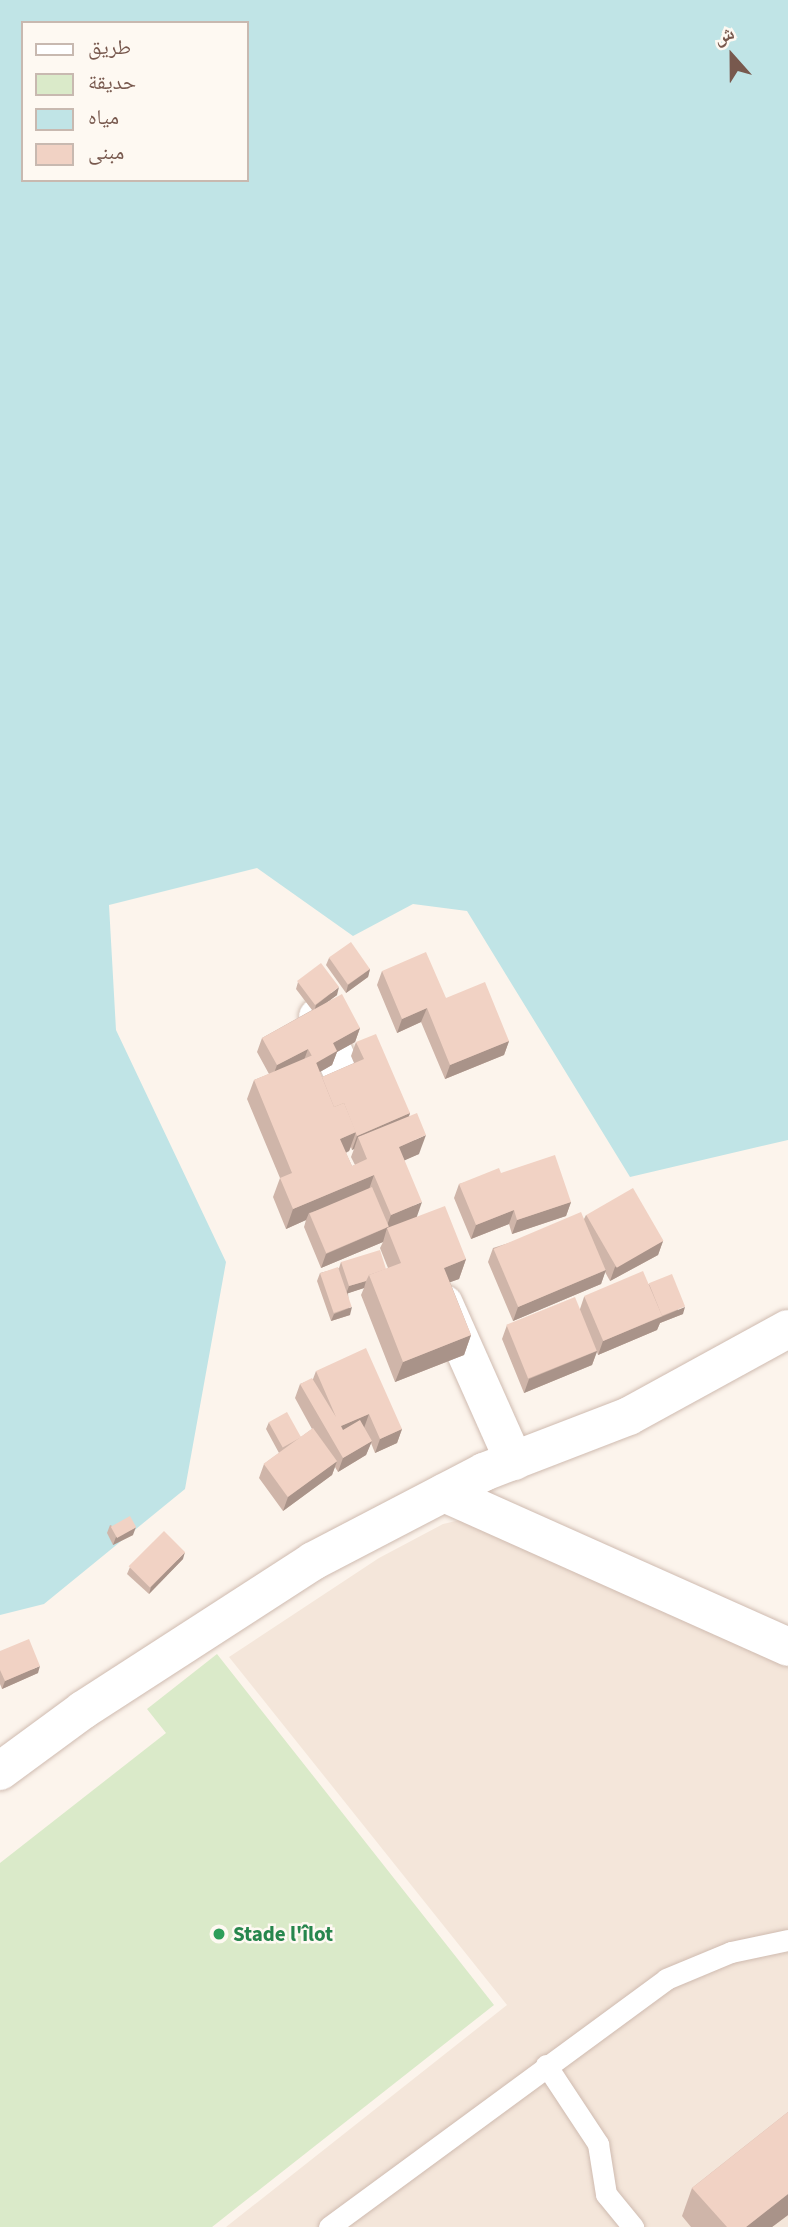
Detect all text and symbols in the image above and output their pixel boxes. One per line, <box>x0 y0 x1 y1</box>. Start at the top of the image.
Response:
text: ش <box>710 20 739 52</box>
legend <box>21 21 248 182</box>
north arrow <box>697 21 767 91</box>
text: طريق <box>88 32 131 62</box>
text: حديقة <box>88 67 136 97</box>
text: مياه <box>88 102 119 132</box>
text: مبنى <box>88 137 124 167</box>
place label: Stade l'îlot <box>233 1921 333 1947</box>
marker: Stade l'îlot <box>211 1926 227 1942</box>

